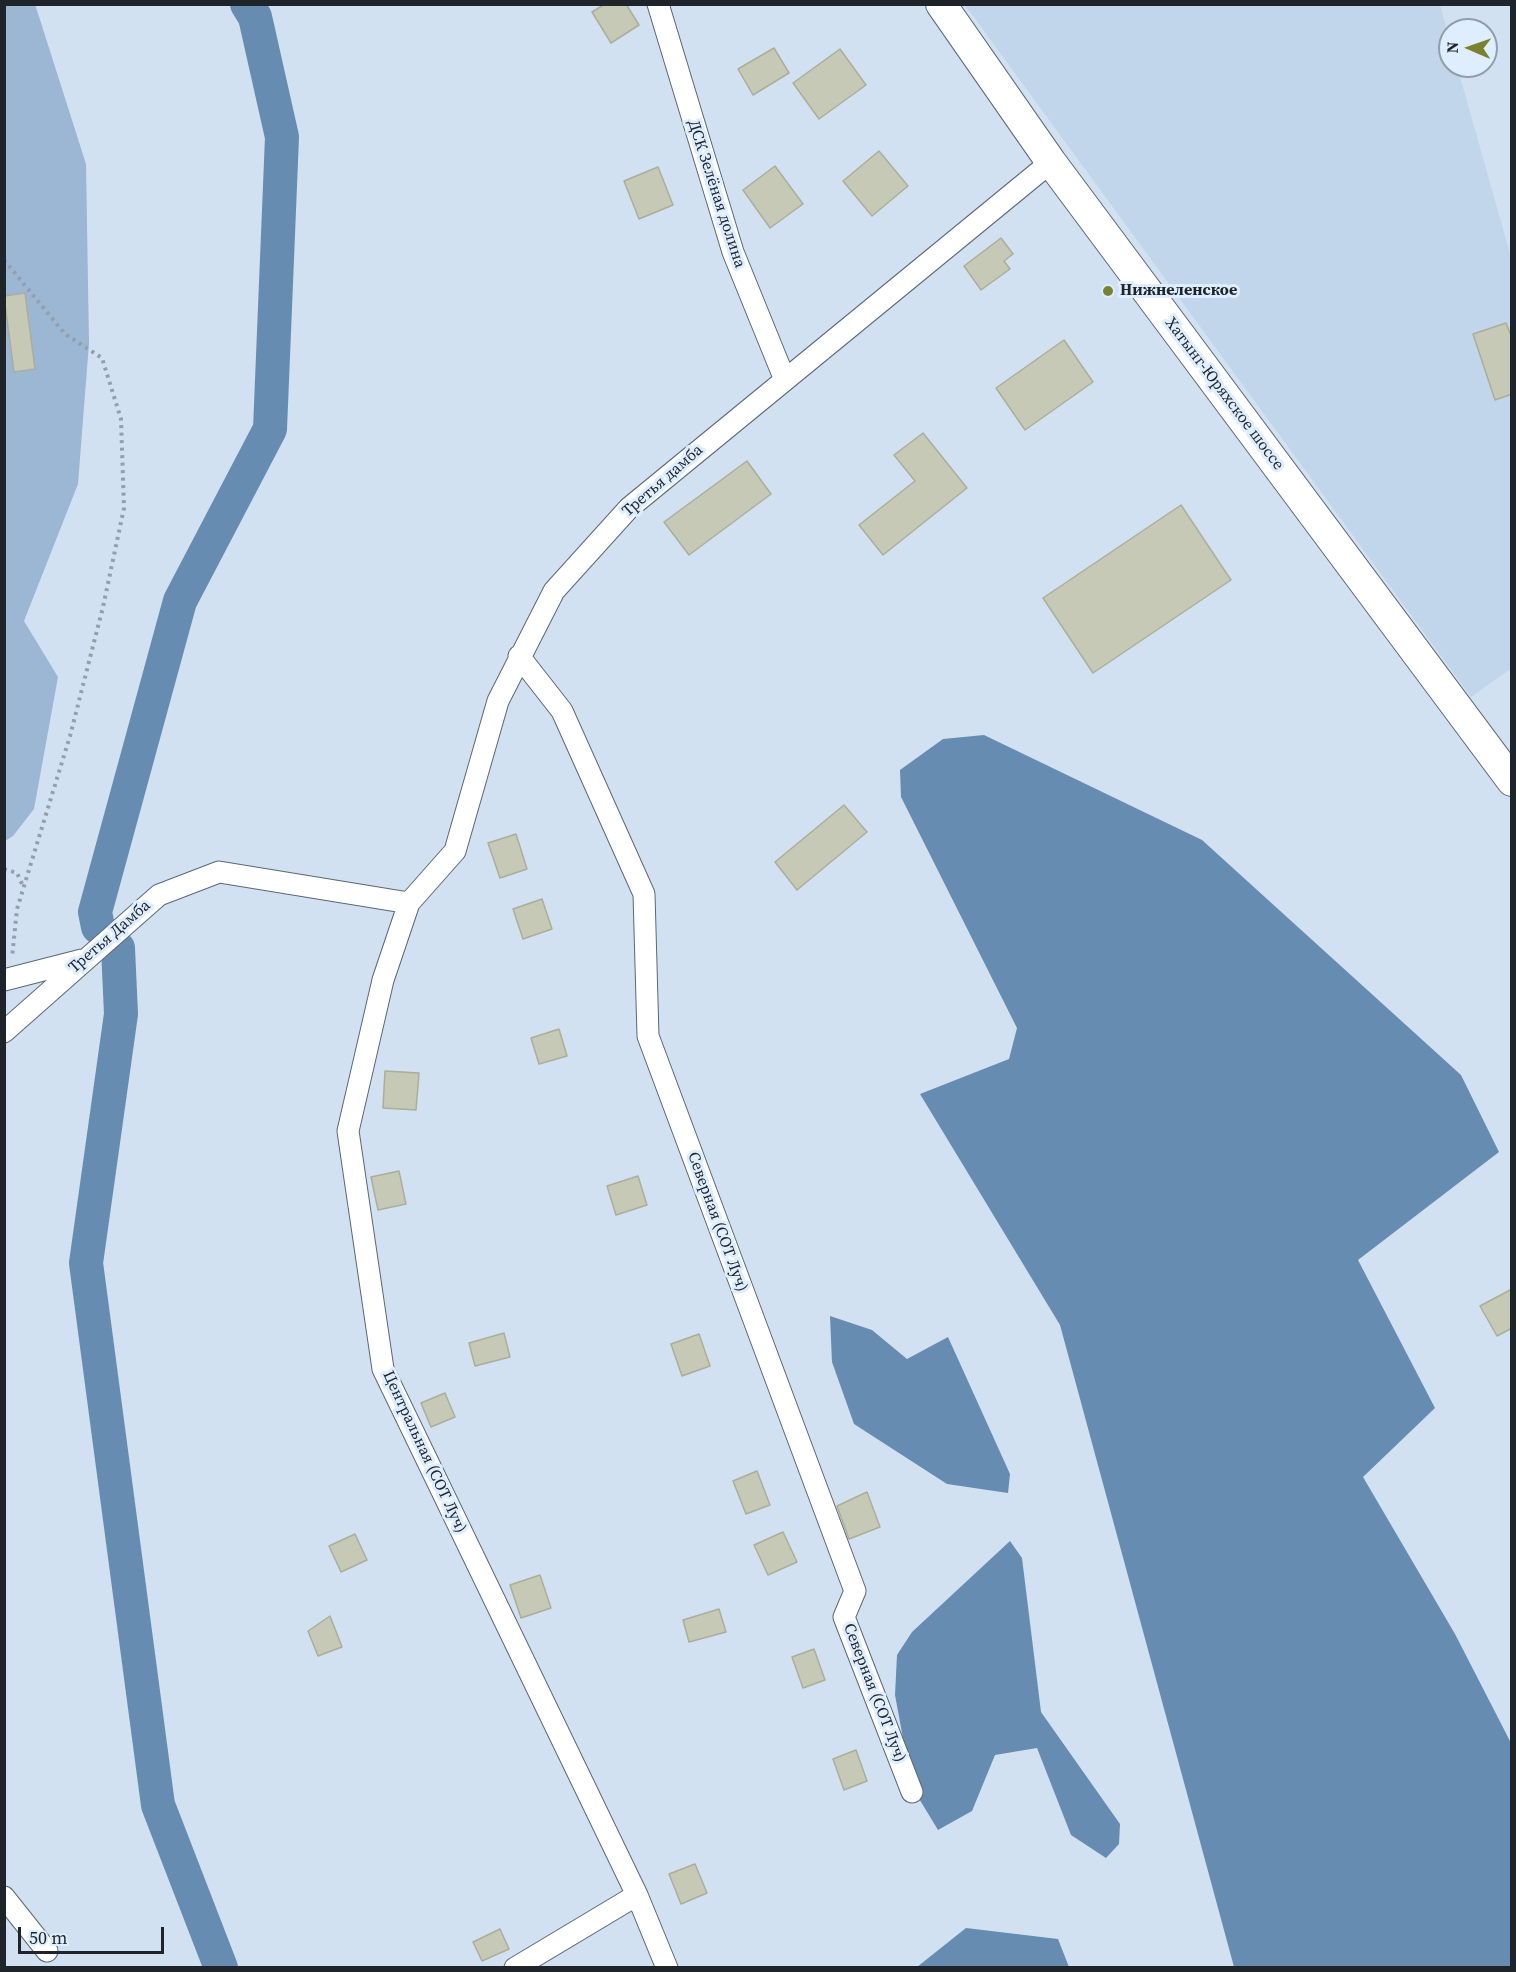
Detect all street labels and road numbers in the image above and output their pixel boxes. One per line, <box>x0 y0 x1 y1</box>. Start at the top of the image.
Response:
street label: ДСК Зелёная долина <box>683 117 749 271</box>
street label: Хатынг-Юряхское шоссе <box>1160 314 1288 474</box>
street label: Третья дамба <box>619 441 707 521</box>
street label: Третья Дамба <box>65 896 155 978</box>
street label: Северная (СОТ Луч) <box>683 1150 751 1294</box>
street label: Центральная (СОТ Луч) <box>378 1368 470 1536</box>
street label: Северная (СОТ Луч) <box>839 1621 909 1765</box>

